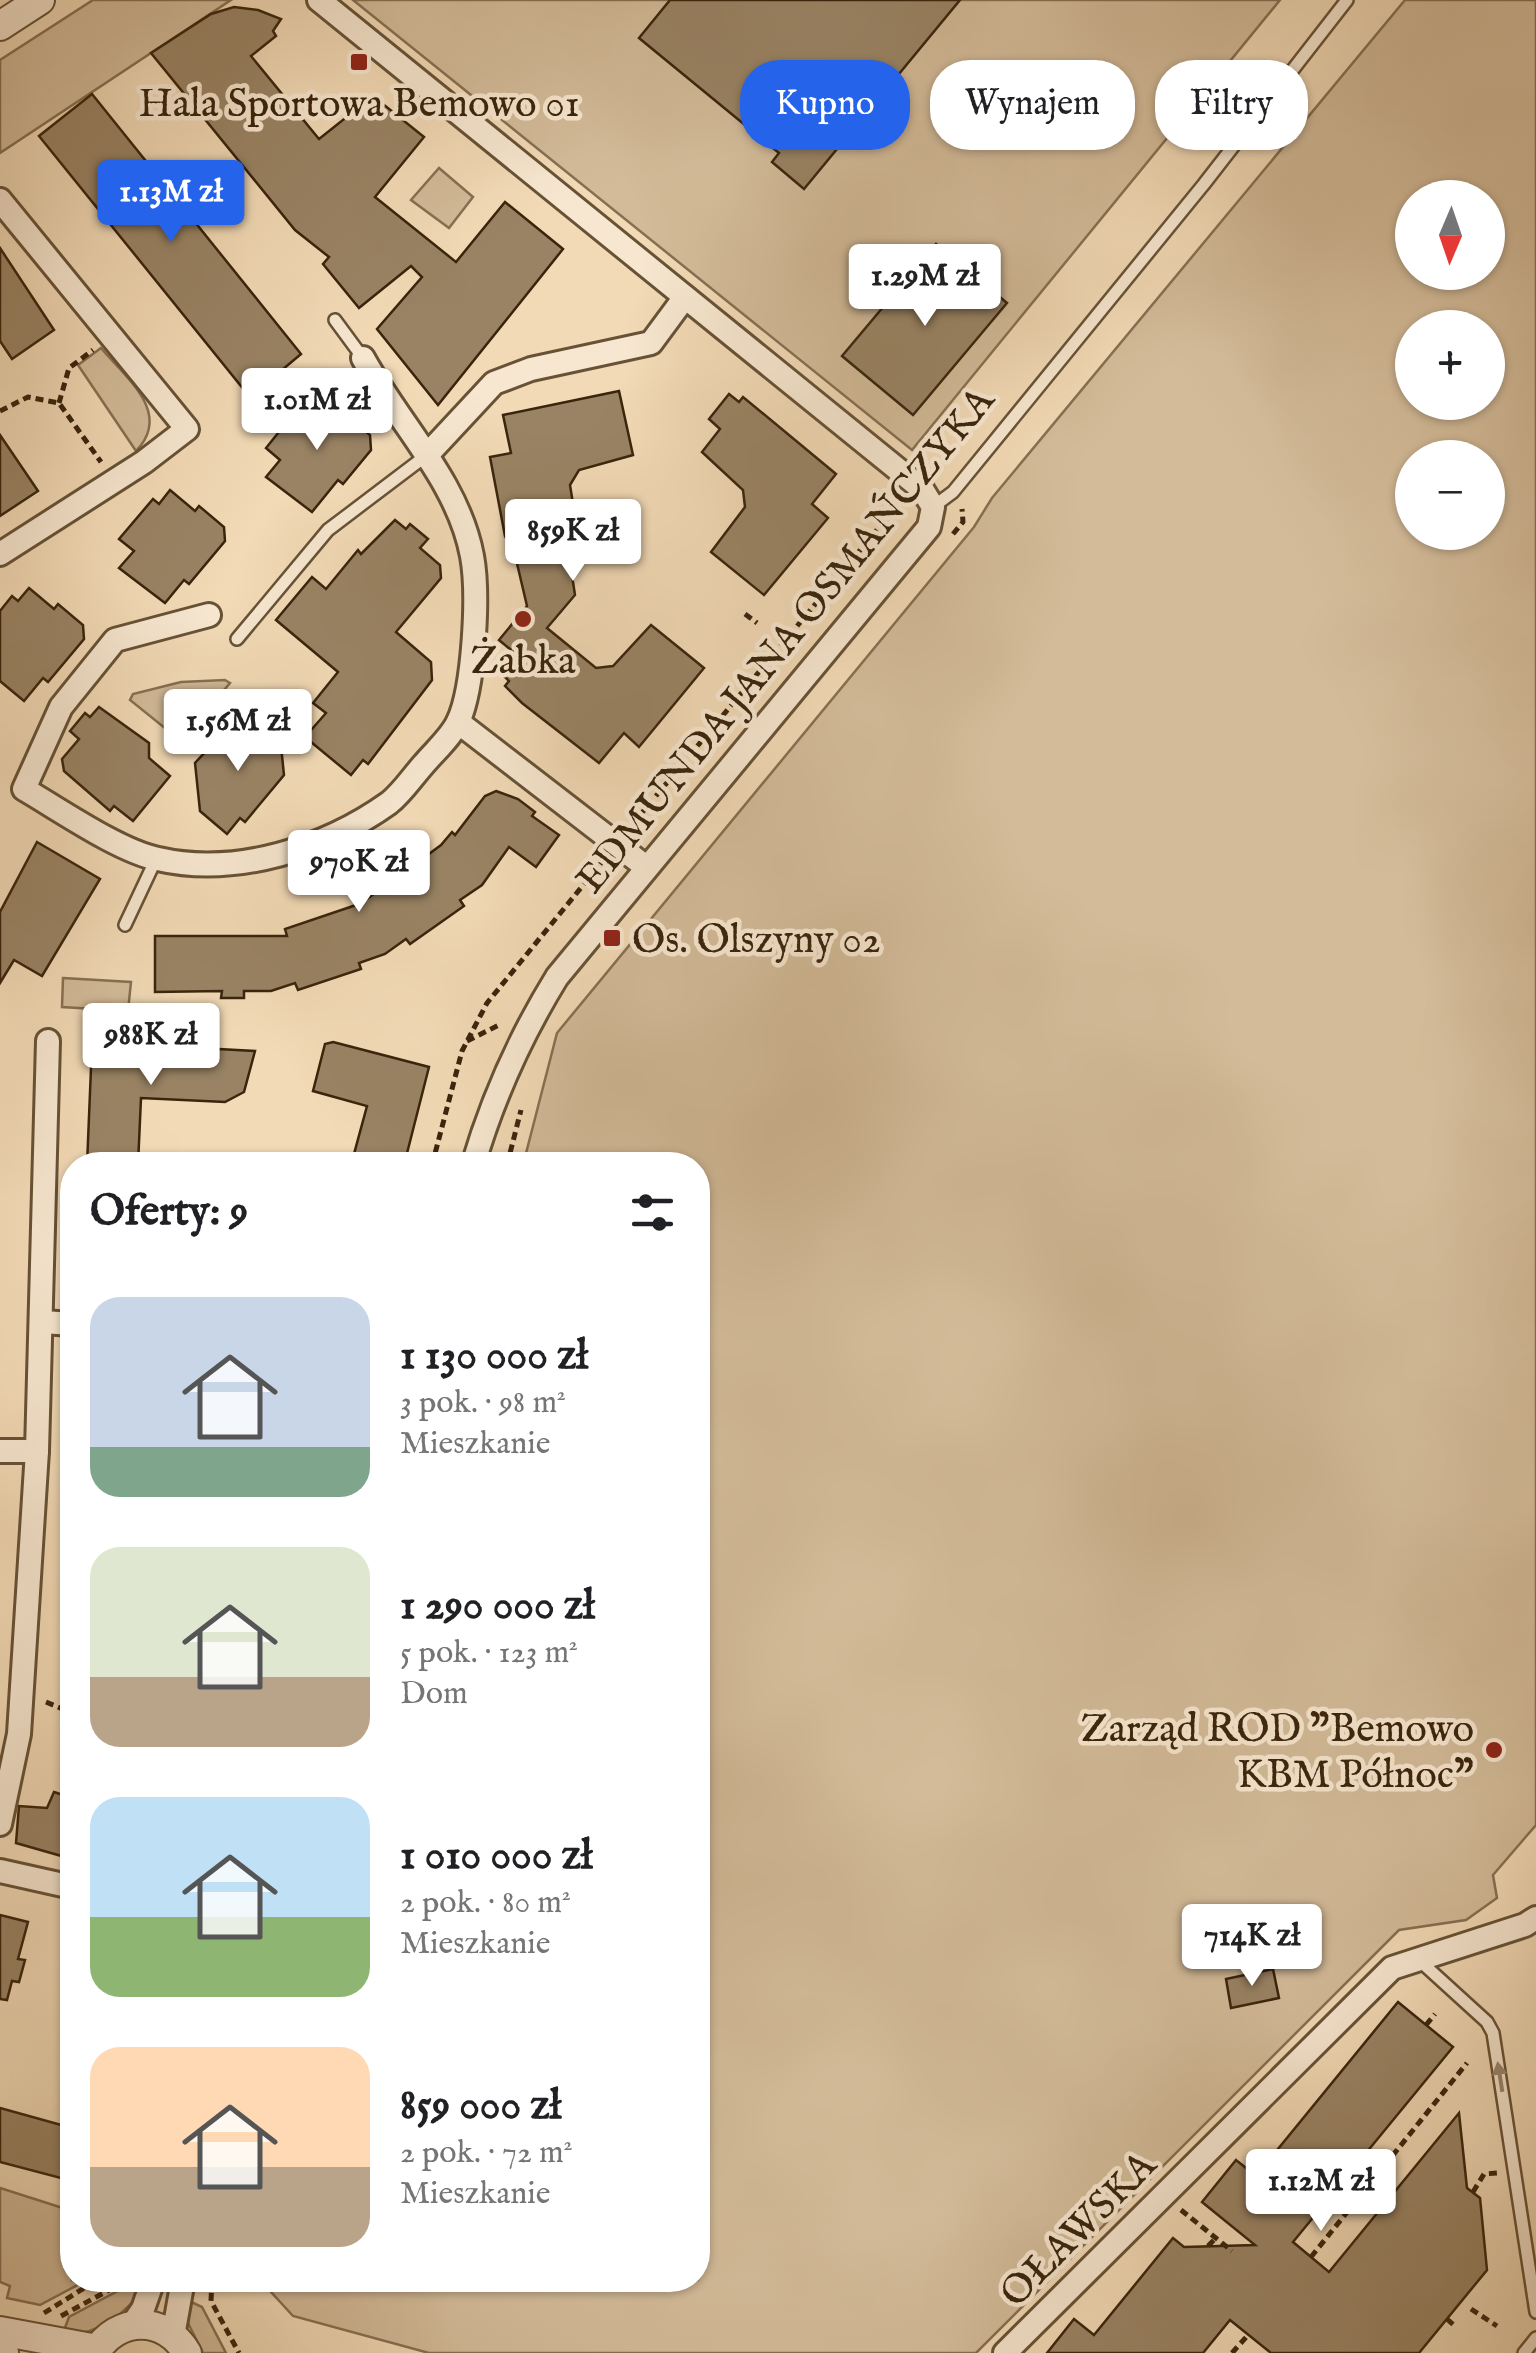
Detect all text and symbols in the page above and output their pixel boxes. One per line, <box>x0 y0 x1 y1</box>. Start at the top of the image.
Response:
marker: Hala Sportowa Bemowo 01 <box>348 51 370 73</box>
chip: Kupno <box>740 60 910 150</box>
chip: Wynajem <box>930 60 1135 150</box>
chip: Filtry <box>1155 60 1308 150</box>
place label: Hala Sportowa Bemowo 01 <box>138 80 580 131</box>
pin: 1.13M zł <box>68 160 274 245</box>
text: 1.13M zł <box>119 172 223 213</box>
north arrow <box>1395 180 1505 290</box>
map controls <box>1395 180 1505 550</box>
pin: 1.29M zł <box>822 244 1028 329</box>
text: 1.29M zł <box>871 256 979 297</box>
button: + <box>1395 310 1505 420</box>
pin: 1.01M zł <box>214 368 420 453</box>
street label: EDMUNDA JANA OSMAŃCZYKA <box>565 375 1008 905</box>
text: 1.01M zł <box>264 380 370 421</box>
button: − <box>1395 440 1505 550</box>
pin: 859K zł <box>481 499 665 584</box>
text: 859K zł <box>527 511 619 552</box>
marker: Żabka <box>512 608 534 630</box>
place label: Żabka <box>470 636 576 688</box>
pin: 1.56M zł <box>135 689 341 774</box>
text: 1.56M zł <box>186 701 290 742</box>
pin: 970K zł <box>267 830 451 915</box>
text: 970K zł <box>310 842 408 883</box>
place label: Os. Olszyny 02 <box>632 916 881 967</box>
marker: Os. Olszyny 02 <box>601 927 623 949</box>
pin: 988K zł <box>59 1003 243 1088</box>
text: 988K zł <box>105 1015 197 1056</box>
icon: filters <box>625 1185 680 1240</box>
text: Oferty: 9 <box>90 1186 248 1239</box>
text: 1 130 000 zł <box>400 1330 588 1383</box>
icon: home <box>170 1337 290 1457</box>
text: 3 pok. · 98 m² <box>400 1383 566 1424</box>
text: Mieszkanie <box>400 1424 550 1465</box>
text: 1 290 000 zł <box>400 1580 595 1633</box>
icon: home <box>170 1587 290 1707</box>
text: 5 pok. · 123 m² <box>400 1633 578 1674</box>
text: Dom <box>400 1674 468 1715</box>
place label: Zarząd ROD "Bemowo KBM Północ" <box>1081 1705 1474 1802</box>
marker: Zarząd ROD "Bemowo KBM Północ" <box>1483 1739 1505 1761</box>
text: 1 010 000 zł <box>400 1830 592 1883</box>
icon: home <box>170 1837 290 1957</box>
text: 2 pok. · 80 m² <box>400 1883 571 1924</box>
pin: 714K zł <box>1160 1904 1344 1989</box>
text: 714K zł <box>1204 1916 1300 1957</box>
text: Mieszkanie <box>400 1924 550 1965</box>
one-way arrow <box>1492 2061 1508 2092</box>
text: 859 000 zł <box>400 2080 561 2133</box>
icon: home <box>170 2087 290 2207</box>
text: 2 pok. · 72 m² <box>400 2133 573 2174</box>
street label: OŁAWSKA <box>990 2141 1169 2320</box>
pin: 1.12M zł <box>1218 2149 1424 2234</box>
text: 1.12M zł <box>1268 2161 1374 2202</box>
text: Mieszkanie <box>400 2174 550 2215</box>

